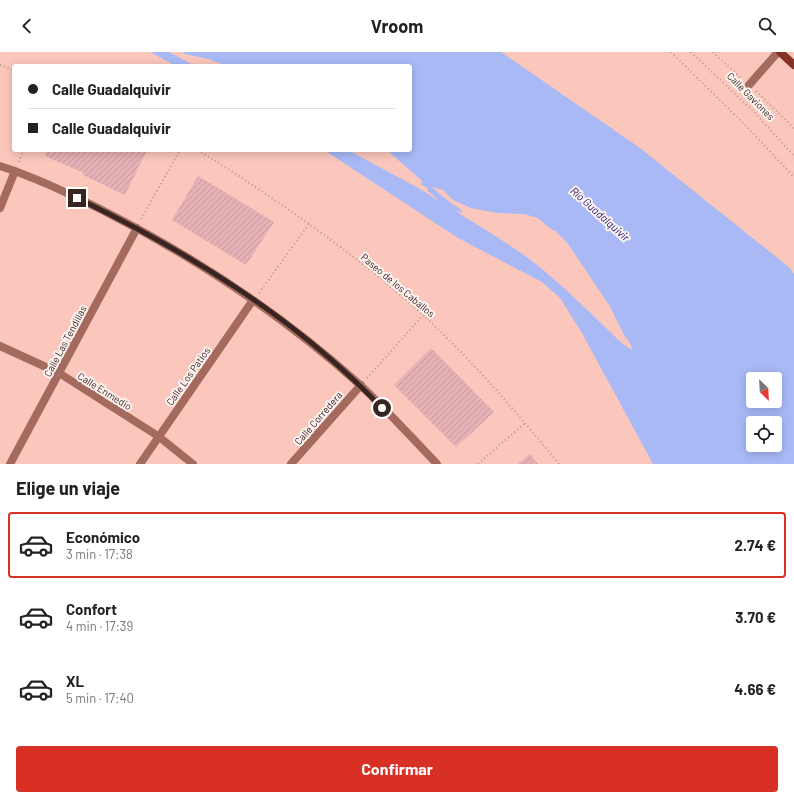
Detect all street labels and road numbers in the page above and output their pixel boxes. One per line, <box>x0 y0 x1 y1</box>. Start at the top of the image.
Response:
street label: Calle Gaviones <box>725 70 777 122</box>
street label: Paseo de los Caballos <box>359 251 437 319</box>
street label: Calle Las Tendillas <box>41 303 89 379</box>
street label: Calle Los Patios <box>163 344 213 407</box>
street label: Calle Enmedio <box>76 370 134 412</box>
street label: Calle Corredera <box>292 389 344 447</box>

